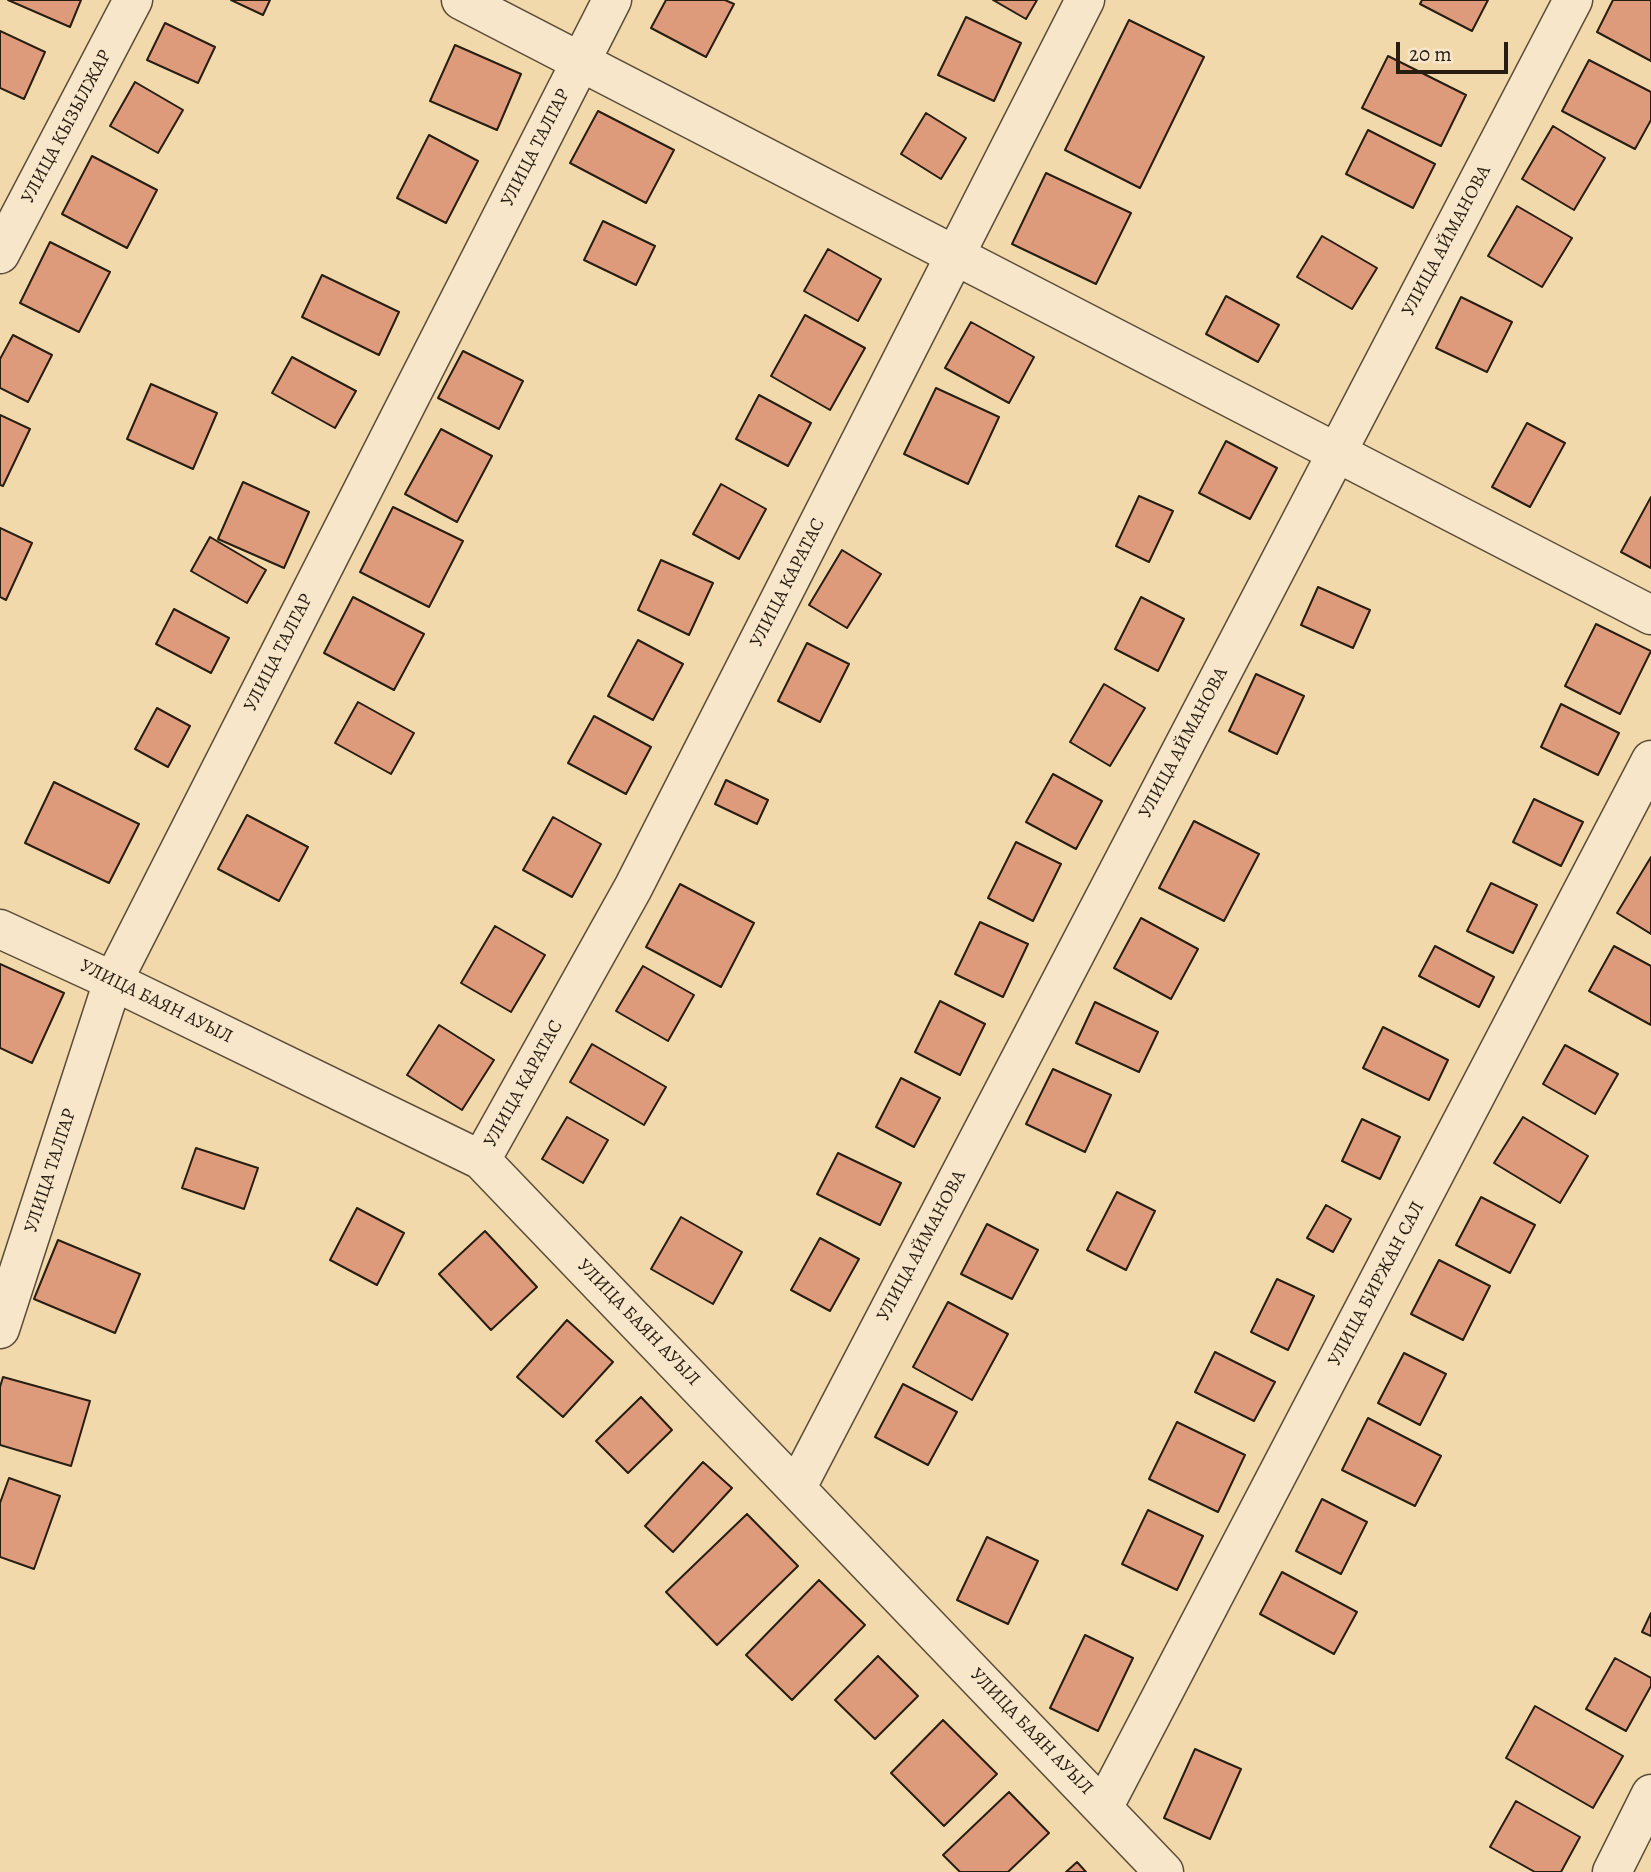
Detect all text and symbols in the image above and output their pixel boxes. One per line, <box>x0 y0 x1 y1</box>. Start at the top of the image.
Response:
scale bar <box>1399 28 1511 72</box>
text: 20 m <box>1409 40 1452 68</box>
street label: УЛИЦА КЫЗЫЛЖАР <box>17 46 117 208</box>
street label: УЛИЦА ТАЛГАР <box>497 85 575 211</box>
street label: УЛИЦА АЙМАНОВА <box>1398 162 1496 320</box>
street label: УЛИЦА КАРАТАС <box>746 515 830 651</box>
street label: УЛИЦА ТАЛГАР <box>240 590 318 716</box>
street label: УЛИЦА АЙМАНОВА <box>1135 664 1233 822</box>
street label: УЛИЦА БАЯН АУЫЛ <box>76 955 236 1049</box>
street label: УЛИЦА КАРАТАС <box>480 1017 568 1151</box>
street label: УЛИЦА ТАЛГАР <box>20 1106 82 1236</box>
street label: УЛИЦА АЙМАНОВА <box>873 1167 971 1325</box>
street label: УЛИЦА БИРЖАН САЛ <box>1324 1198 1430 1370</box>
street label: УЛИЦА БАЯН АУЫЛ <box>572 1255 704 1391</box>
street label: УЛИЦА БАЯН АУЫЛ <box>965 1664 1097 1800</box>

